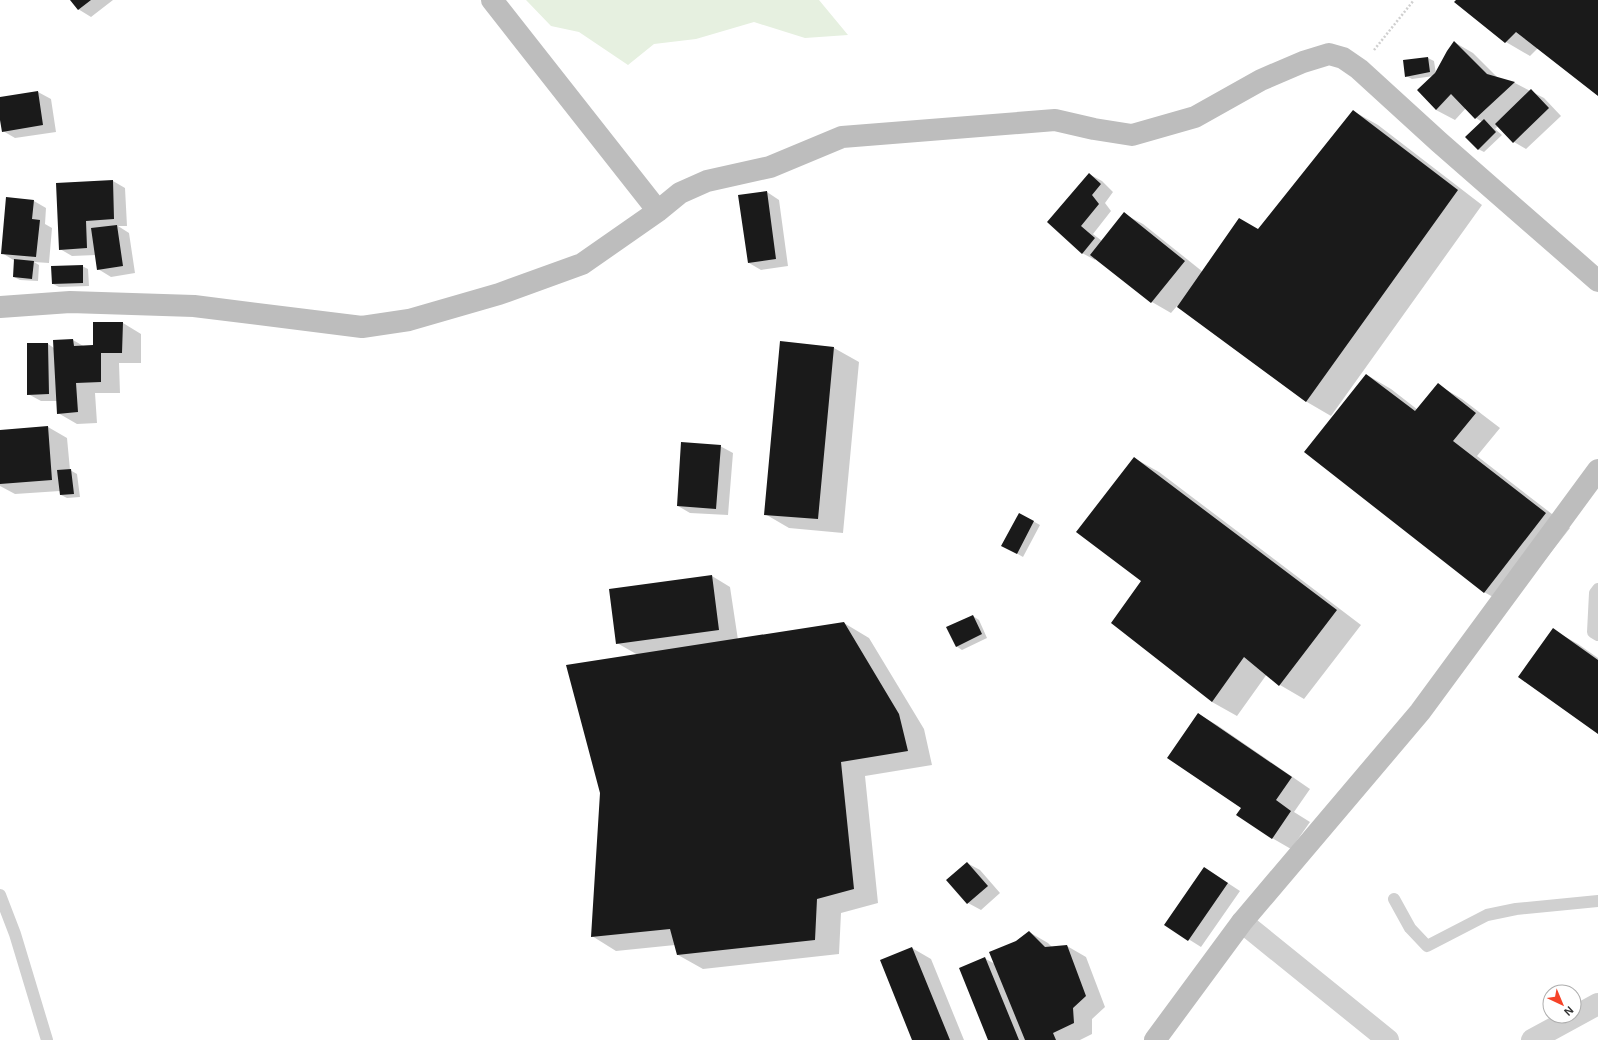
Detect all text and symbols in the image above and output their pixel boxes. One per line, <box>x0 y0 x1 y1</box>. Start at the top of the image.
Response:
north arrow <box>1542 984 1582 1024</box>
text: N <box>1562 1004 1576 1018</box>

